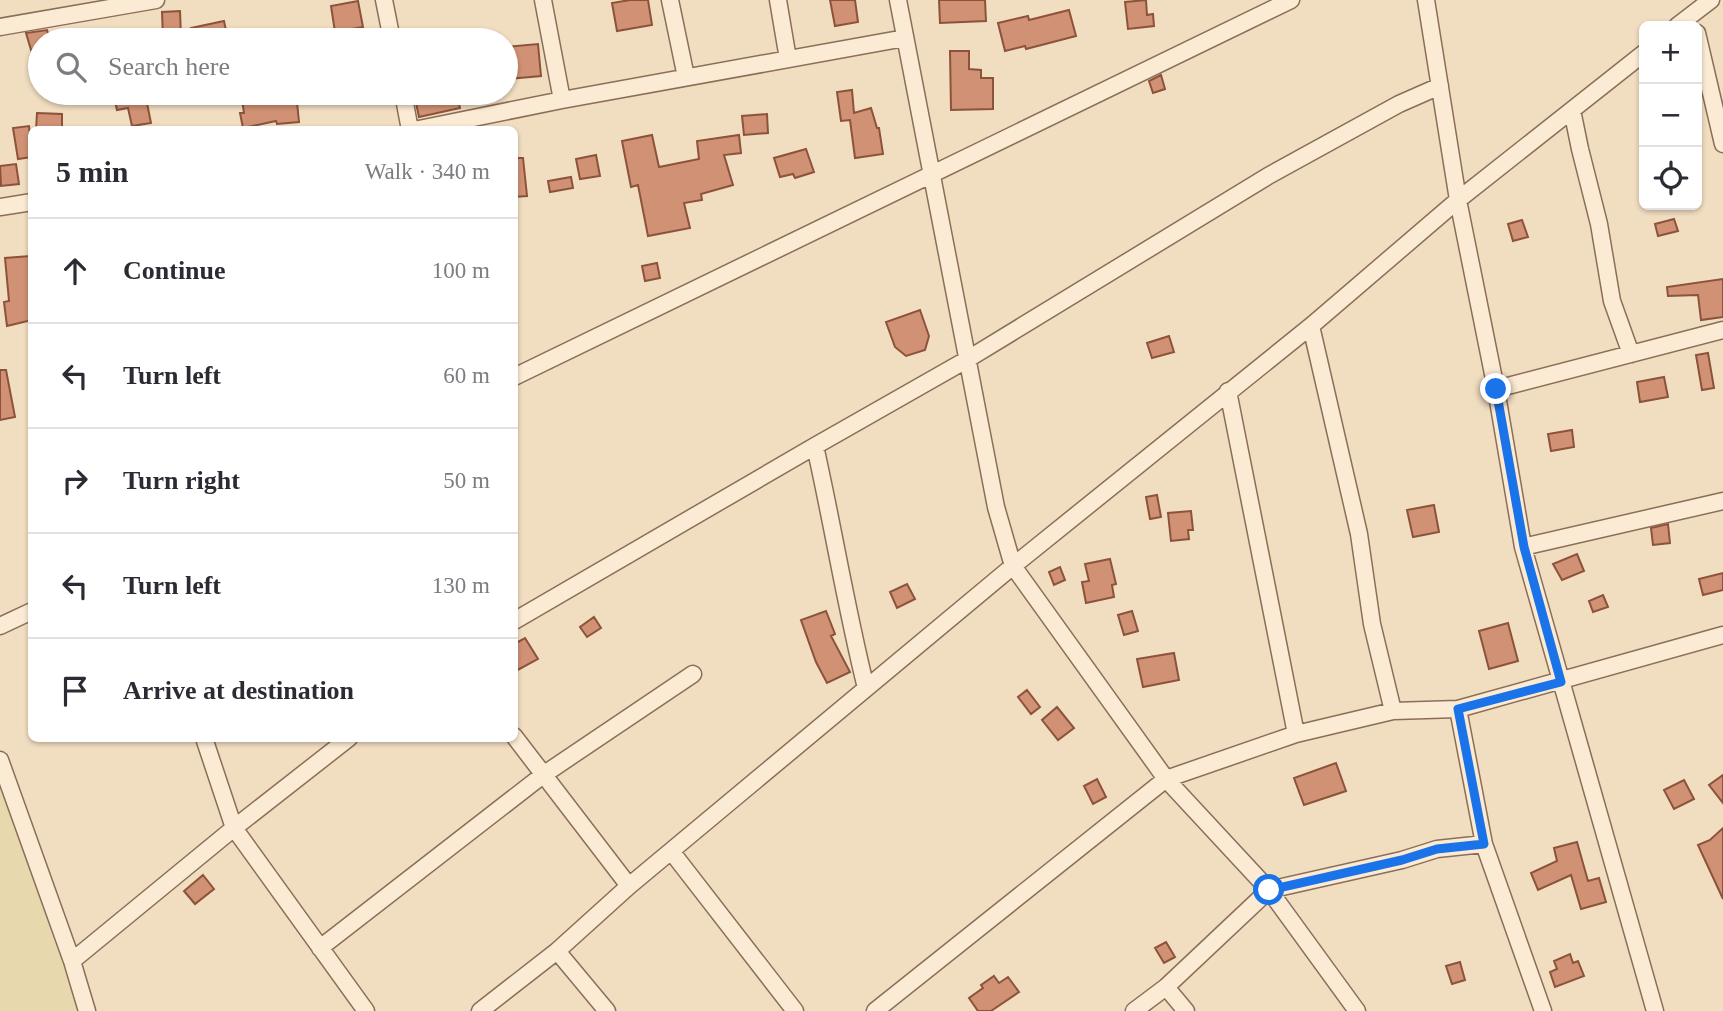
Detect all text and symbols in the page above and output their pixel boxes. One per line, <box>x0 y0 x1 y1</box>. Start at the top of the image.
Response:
map controls <box>1639 21 1702 210</box>
button: + <box>1639 21 1702 84</box>
search box <box>28 28 518 105</box>
icon: search <box>52 48 90 86</box>
text: Search here <box>108 52 230 81</box>
button: − <box>1639 84 1702 147</box>
button: locate <box>1639 147 1702 210</box>
text: 5 min <box>56 155 129 188</box>
text: Walk · 340 m <box>365 159 490 184</box>
icon: ahead <box>56 252 94 290</box>
text: Continue <box>123 256 226 285</box>
text: 100 m <box>432 258 490 283</box>
icon: left <box>56 357 94 395</box>
text: Turn left <box>123 361 221 390</box>
text: 60 m <box>443 363 490 388</box>
route end <box>1480 373 1511 404</box>
icon: right <box>56 462 94 500</box>
text: Turn right <box>123 466 240 495</box>
text: 50 m <box>443 468 490 493</box>
icon: left <box>56 567 94 605</box>
text: Turn left <box>123 571 221 600</box>
text: 130 m <box>432 573 490 598</box>
icon: arrive <box>56 672 94 710</box>
text: Arrive at destination <box>123 676 354 705</box>
route start <box>1253 874 1284 905</box>

